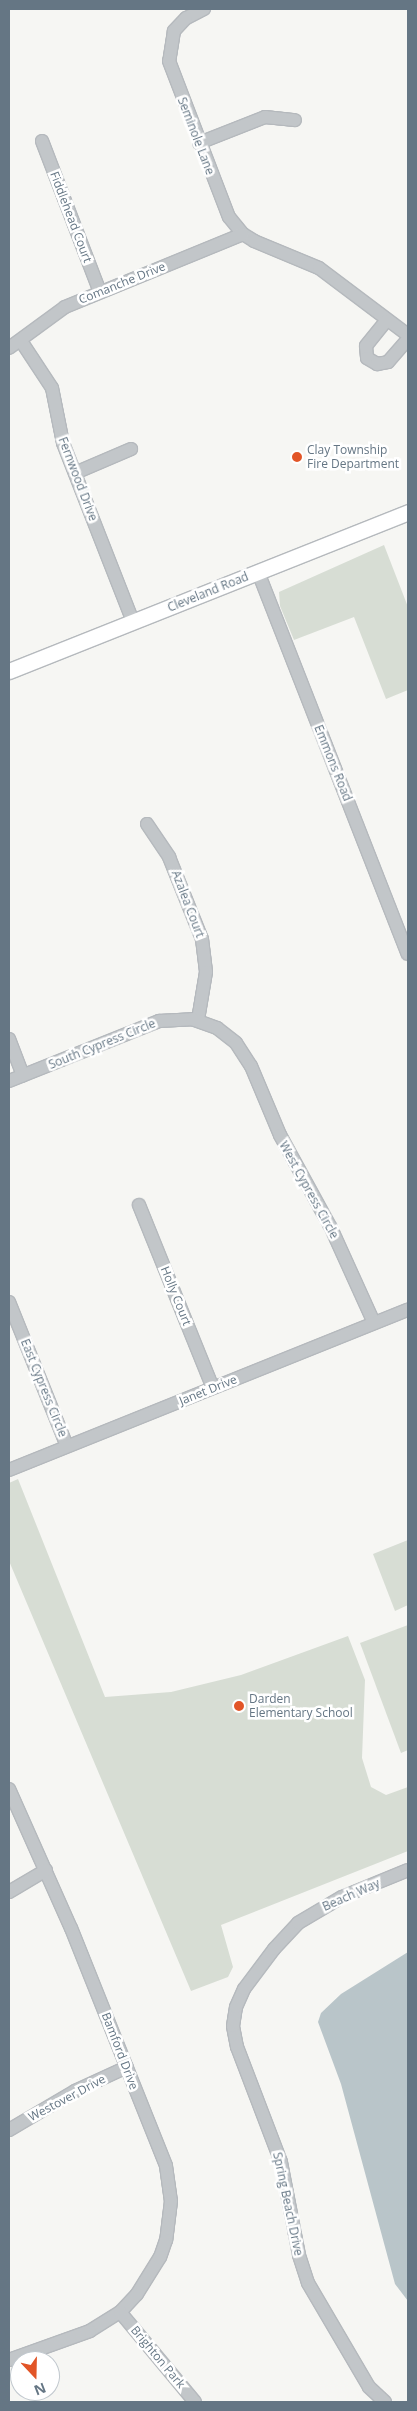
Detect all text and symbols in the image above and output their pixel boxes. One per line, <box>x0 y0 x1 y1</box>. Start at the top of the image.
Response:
street label: Seminole Lane <box>175 95 217 177</box>
street label: Fiddlehead Court <box>47 170 95 264</box>
street label: Comanche Drive <box>77 259 167 307</box>
street label: Fernwood Drive <box>55 435 101 523</box>
place label: Clay Township Fire Department <box>307 443 399 471</box>
marker: Clay Township Fire Department <box>291 451 303 463</box>
street label: Cleveland Road <box>165 569 251 615</box>
street label: Emmons Road <box>311 723 355 803</box>
street label: Azalea Court <box>169 868 207 940</box>
street label: South Cypress Circle <box>46 1016 158 1072</box>
street label: West Cypress Circle <box>276 1139 342 1241</box>
street label: Holly Court <box>158 1264 194 1328</box>
street label: East Cypress Circle <box>18 1337 70 1439</box>
street label: Janet Drive <box>177 1372 239 1408</box>
place label: Darden Elementary School <box>249 1692 353 1720</box>
marker: Darden Elementary School <box>233 1700 245 1712</box>
street label: Beach Way <box>320 1876 382 1914</box>
street label: Bamford Drive <box>99 2010 141 2092</box>
street label: Westover Drive <box>26 2072 108 2124</box>
street label: Spring Beach Drive <box>270 2151 306 2257</box>
street label: Brighton Park <box>128 2323 188 2391</box>
north arrow <box>10 2351 60 2401</box>
text: N <box>31 2379 49 2400</box>

